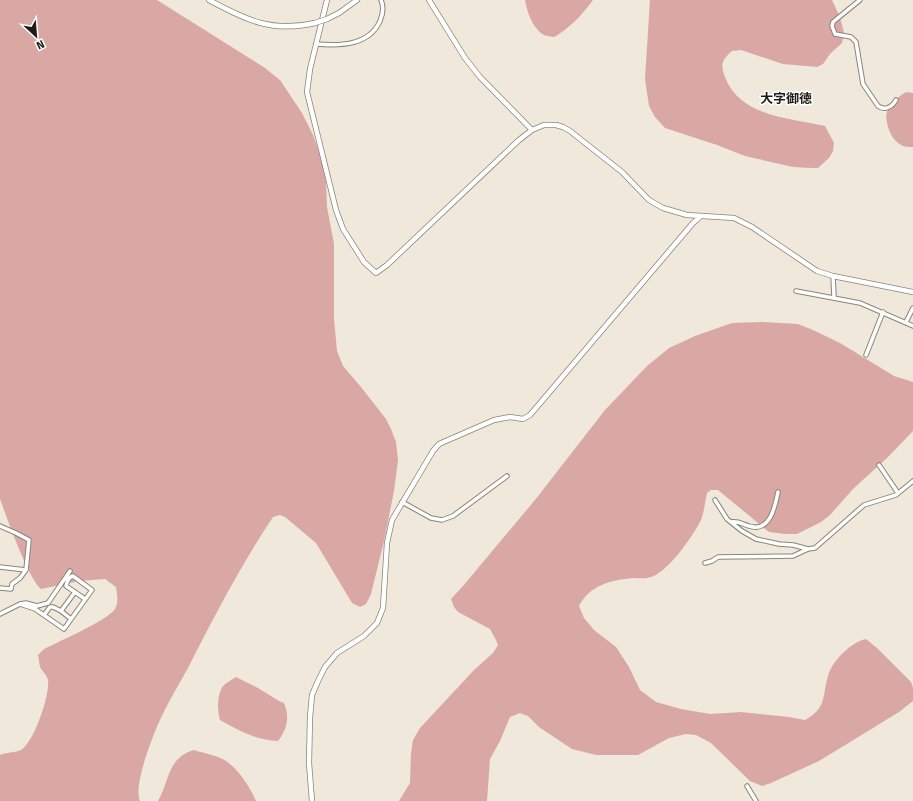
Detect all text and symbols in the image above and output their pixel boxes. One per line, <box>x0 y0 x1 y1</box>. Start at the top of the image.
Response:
north arrow <box>16 16 56 56</box>
text: N <box>34 37 46 52</box>
district label: 大字御徳 <box>760 91 812 106</box>

